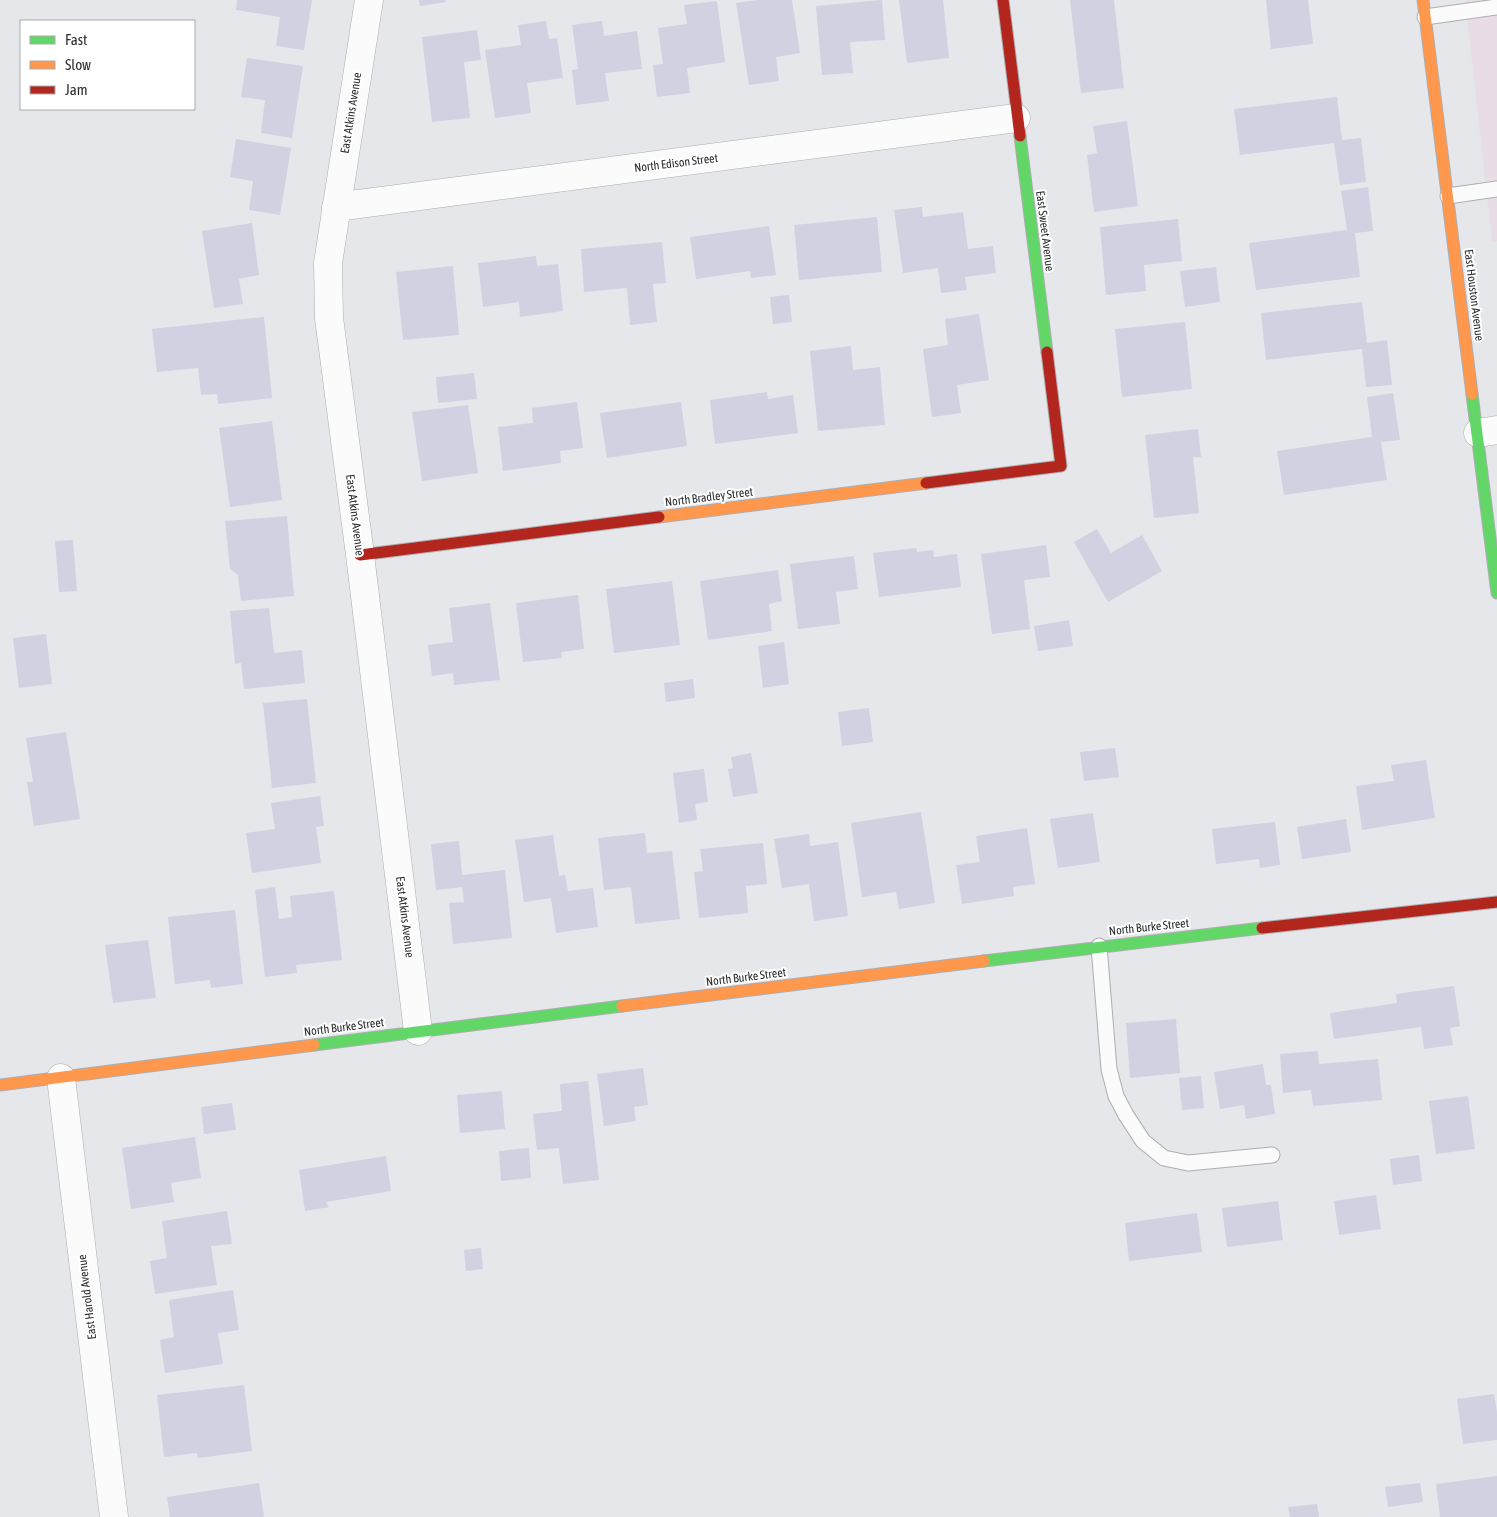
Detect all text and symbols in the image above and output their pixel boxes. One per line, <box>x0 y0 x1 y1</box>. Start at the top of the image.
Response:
legend <box>20 20 195 110</box>
text: Fast <box>65 31 87 48</box>
text: Slow <box>65 56 91 73</box>
street label: East Atkins Avenue <box>338 71 364 155</box>
text: Jam <box>65 81 88 98</box>
street label: North Edison Street <box>633 151 719 175</box>
street label: East Sweet Avenue <box>1033 190 1057 272</box>
street label: East Houston Avenue <box>1461 248 1487 342</box>
street label: East Atkins Avenue <box>343 473 367 557</box>
street label: North Bradley Street <box>664 485 754 509</box>
street label: East Atkins Avenue <box>393 875 417 959</box>
street label: North Burke Street <box>1108 916 1190 938</box>
street label: North Burke Street <box>705 965 787 989</box>
street label: North Burke Street <box>303 1015 385 1039</box>
street label: East Harold Avenue <box>75 1254 99 1340</box>

